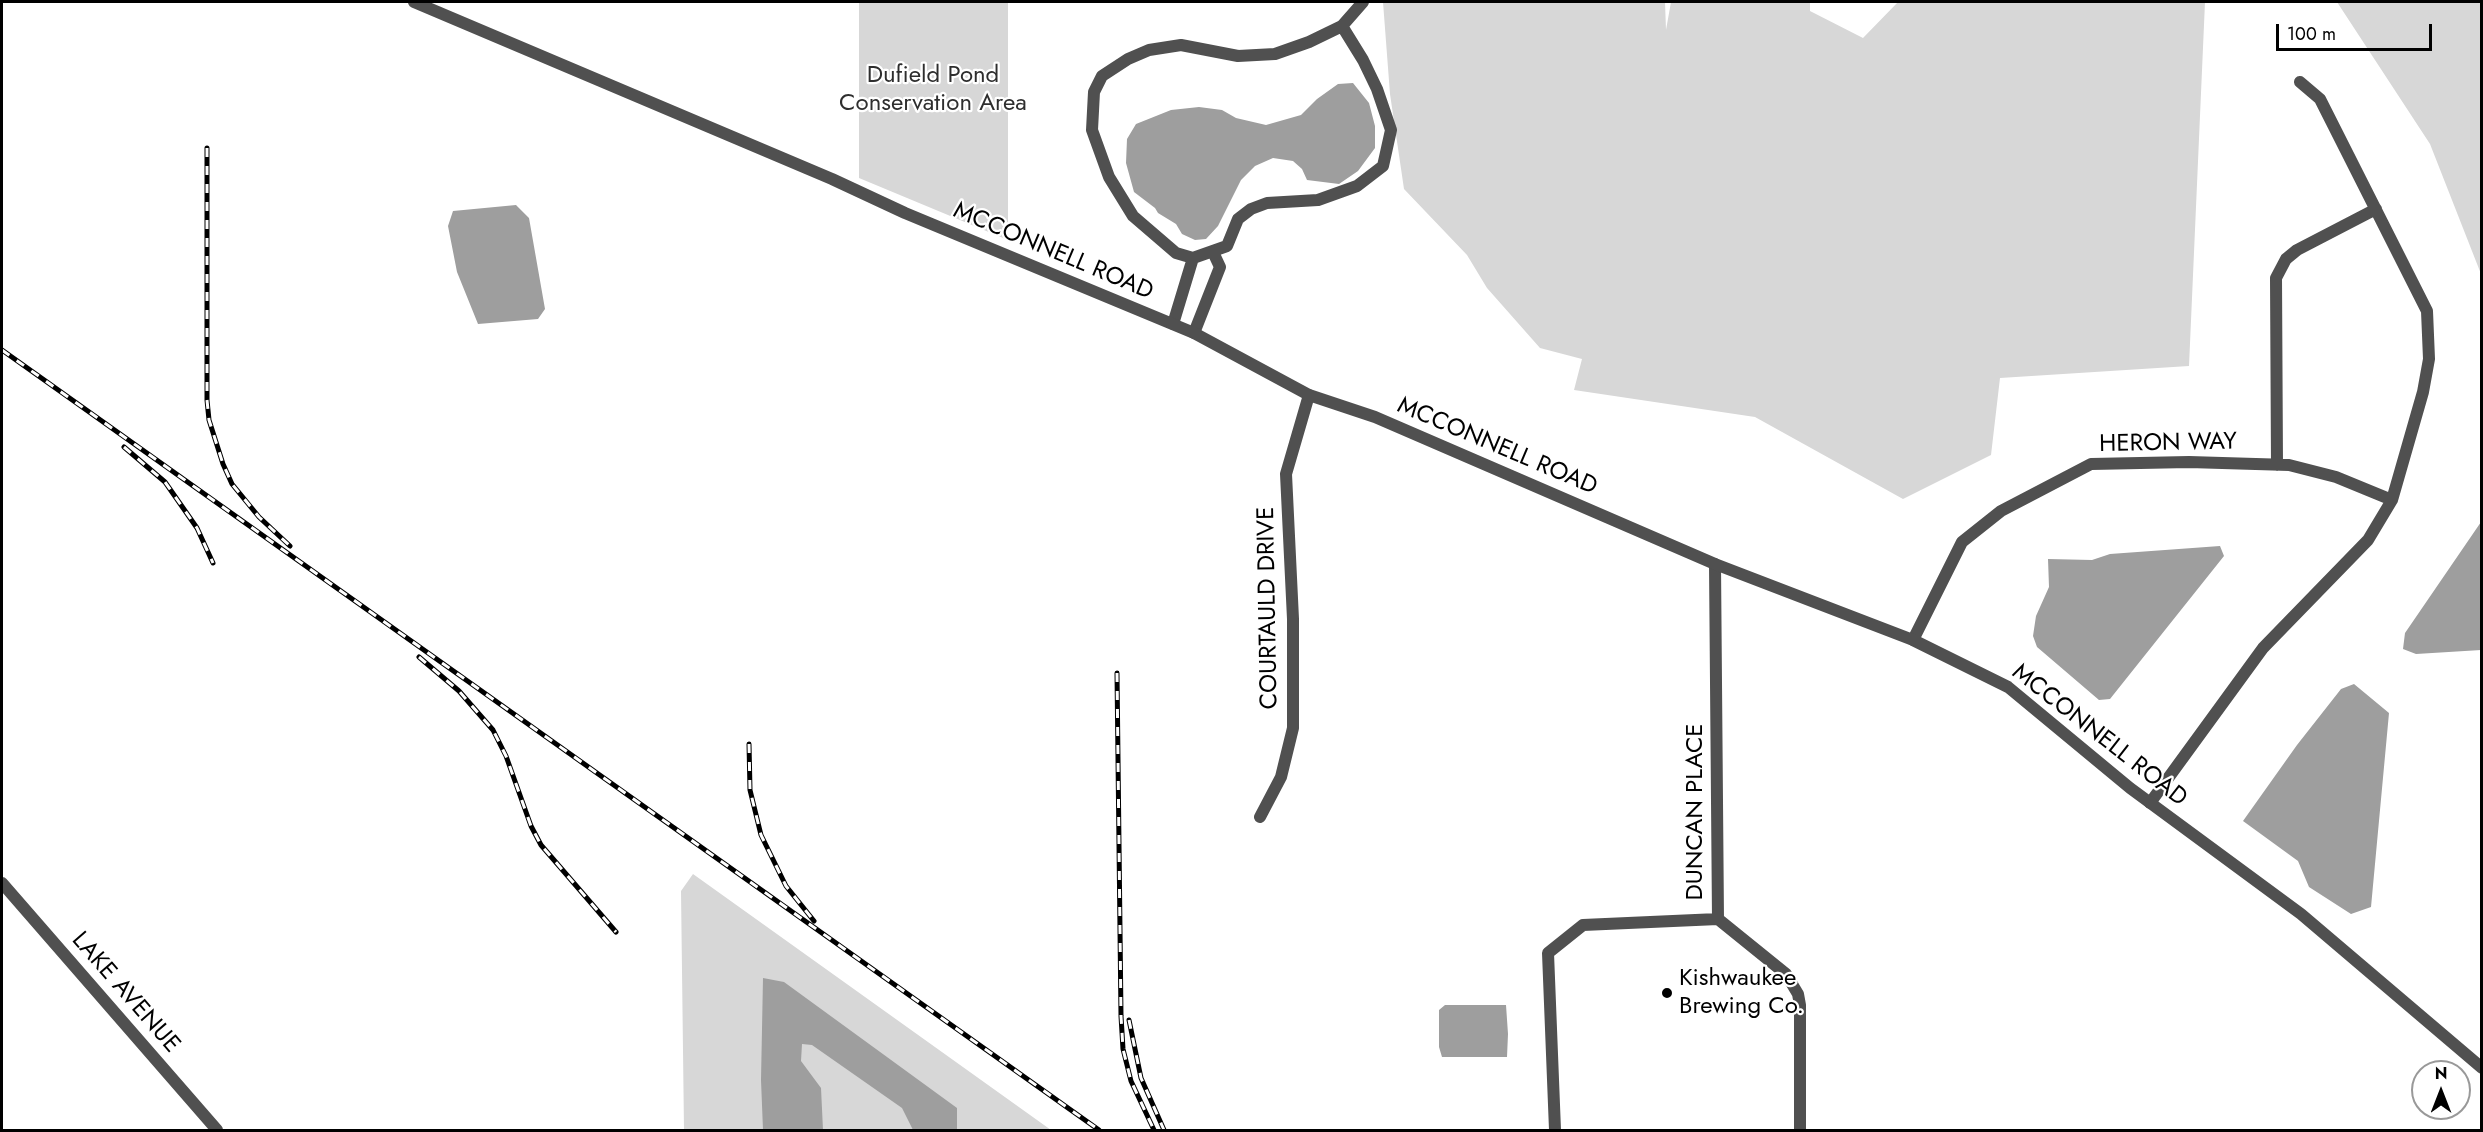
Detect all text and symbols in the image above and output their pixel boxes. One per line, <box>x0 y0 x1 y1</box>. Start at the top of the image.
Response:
scale bar <box>2279 12 2435 50</box>
text: 100 m <box>2287 21 2336 47</box>
park label: Dufield Pond Conservation Area <box>839 62 1027 118</box>
street label: MCCONNELL ROAD <box>949 197 1157 307</box>
street label: MCCONNELL ROAD <box>1393 392 1601 502</box>
street label: HERON WAY <box>2099 428 2237 460</box>
street label: COURTAULD DRIVE <box>1253 507 1285 709</box>
street label: MCCONNELL ROAD <box>2006 659 2192 813</box>
street label: DUNCAN PLACE <box>1682 723 1710 901</box>
street label: LAKE AVENUE <box>65 927 185 1059</box>
place label: Kishwaukee Brewing Co. <box>1679 965 1804 1021</box>
marker: Kishwaukee Brewing Co. <box>1660 986 1674 1000</box>
north arrow <box>2411 1060 2471 1120</box>
text: N <box>2435 1062 2447 1085</box>

